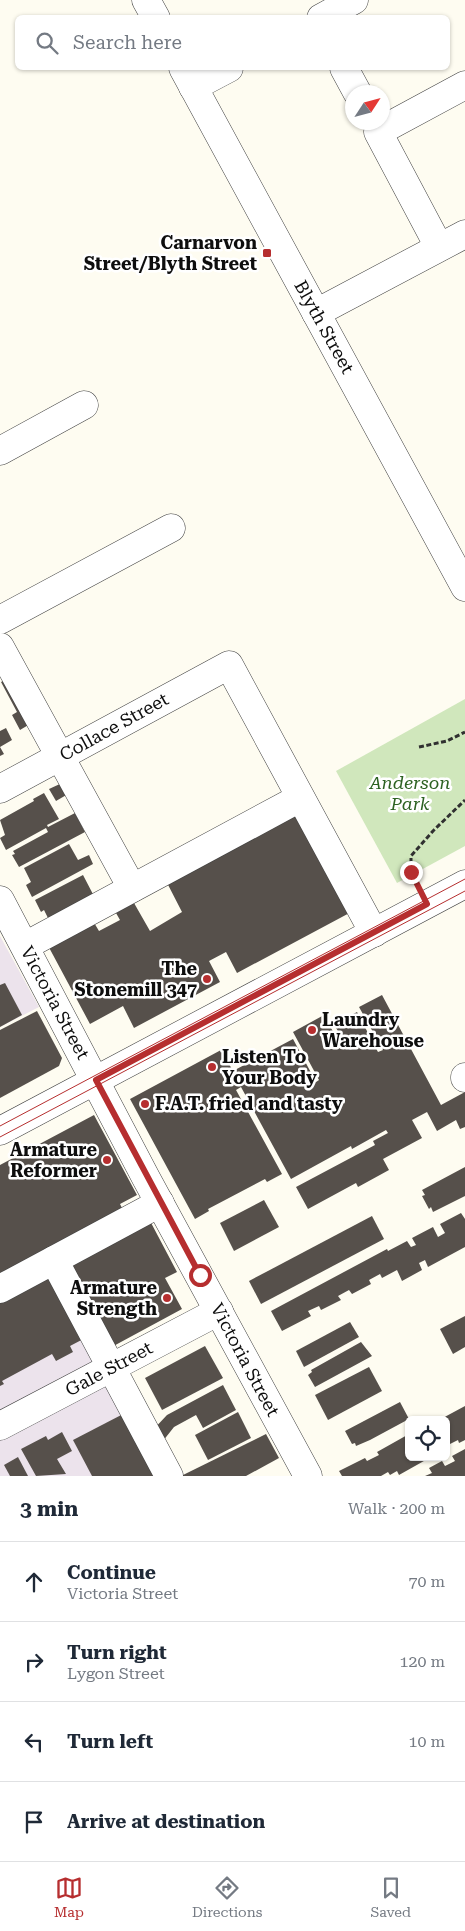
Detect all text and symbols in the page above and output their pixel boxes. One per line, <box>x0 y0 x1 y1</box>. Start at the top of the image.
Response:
search box <box>15 15 450 70</box>
icon: search <box>33 29 61 57</box>
text: Search here <box>73 31 182 54</box>
north arrow <box>345 85 390 130</box>
place label: Carnarvon Street/Blyth Street <box>84 232 257 274</box>
marker: Carnarvon Street/Blyth Street <box>261 247 273 259</box>
street label: Blyth Street <box>290 276 359 377</box>
street label: Collace Street <box>56 688 172 765</box>
park label: Anderson Park <box>369 772 450 814</box>
route end <box>400 861 423 884</box>
street label: Victoria Street <box>17 943 94 1063</box>
place label: The Stonemill 347 <box>74 958 197 1000</box>
marker: The Stonemill 347 <box>201 973 213 985</box>
place label: Laundry Warehouse <box>322 1009 425 1051</box>
marker: Laundry Warehouse <box>306 1024 318 1036</box>
place label: Listen To Your Body <box>222 1046 317 1088</box>
marker: Listen To Your Body <box>206 1061 218 1073</box>
place label: F.A.T. fried and tasty <box>155 1093 343 1114</box>
marker: F.A.T. fried and tasty <box>139 1098 151 1110</box>
place label: Armature Reformer <box>10 1139 97 1181</box>
marker: Armature Reformer <box>101 1154 113 1166</box>
route start <box>189 1264 212 1287</box>
place label: Armature Strength <box>70 1277 157 1319</box>
marker: Armature Strength <box>161 1292 173 1304</box>
street label: Victoria Street <box>207 1300 284 1420</box>
street label: Gale Street <box>62 1337 156 1400</box>
map controls <box>405 1416 450 1461</box>
button: locate <box>405 1416 450 1461</box>
text: 3 min <box>20 1497 78 1521</box>
text: Walk · 200 m <box>348 1499 445 1518</box>
text: Continue <box>67 1561 156 1584</box>
icon: ahead <box>20 1568 48 1596</box>
text: 70 m <box>408 1572 445 1591</box>
text: Victoria Street <box>67 1584 178 1603</box>
text: Turn right <box>67 1641 167 1664</box>
icon: right <box>20 1648 48 1676</box>
text: 120 m <box>399 1652 445 1671</box>
text: Lygon Street <box>67 1664 165 1683</box>
icon: left <box>20 1728 48 1756</box>
text: Turn left <box>67 1730 153 1753</box>
text: 10 m <box>408 1732 445 1751</box>
icon: arrive <box>20 1808 48 1836</box>
text: Arrive at destination <box>67 1810 265 1833</box>
tab: Map <box>54 1874 84 1920</box>
tab: Directions <box>192 1874 262 1920</box>
tab: Saved <box>370 1874 411 1920</box>

